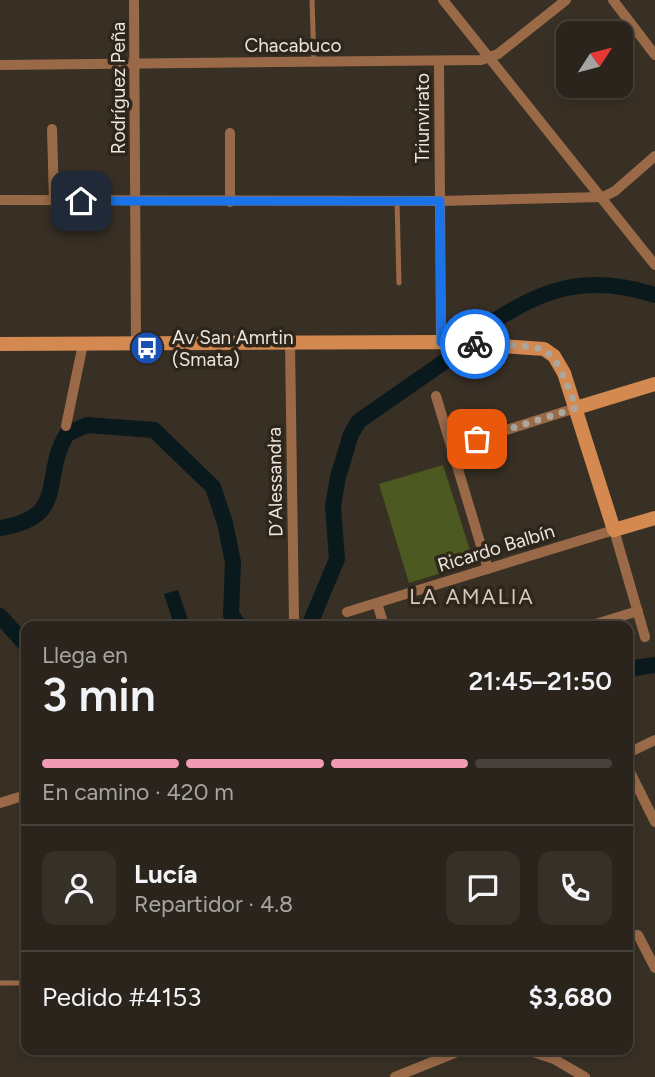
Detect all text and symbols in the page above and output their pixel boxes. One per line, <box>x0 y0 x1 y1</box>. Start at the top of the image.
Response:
north arrow <box>556 21 634 98</box>
map controls <box>556 21 633 98</box>
street label: Rodríguez Peña <box>107 22 130 154</box>
street label: Chacabuco <box>245 34 342 57</box>
street label: Triunvirato <box>411 73 434 163</box>
pin <box>51 171 111 231</box>
icon: home <box>62 182 100 220</box>
courier <box>440 309 510 379</box>
icon: bike <box>456 325 494 363</box>
place label: Av San Amrtin (Smata) <box>172 326 294 371</box>
bus stop icon: Av San Amrtin (Smata) <box>128 329 166 367</box>
pin <box>447 409 507 469</box>
icon: bag <box>458 420 496 458</box>
street label: D´Alessandra <box>263 427 287 537</box>
street label: Ricardo Balbín <box>435 519 557 577</box>
district label: LA AMALIA <box>409 584 535 609</box>
text: Llega en <box>42 641 128 669</box>
text: 21:45–21:50 <box>468 665 612 697</box>
text: 3 min <box>42 667 156 723</box>
text: En camino · 420 m <box>42 778 234 806</box>
button: person <box>42 851 116 925</box>
button: chat <box>446 851 520 925</box>
button: phone <box>538 851 612 925</box>
text: Lucía <box>134 858 198 890</box>
text: Repartidor · 4.8 <box>134 890 293 918</box>
text: Pedido #4153 <box>42 981 201 1013</box>
text: $3,680 <box>529 981 612 1013</box>

